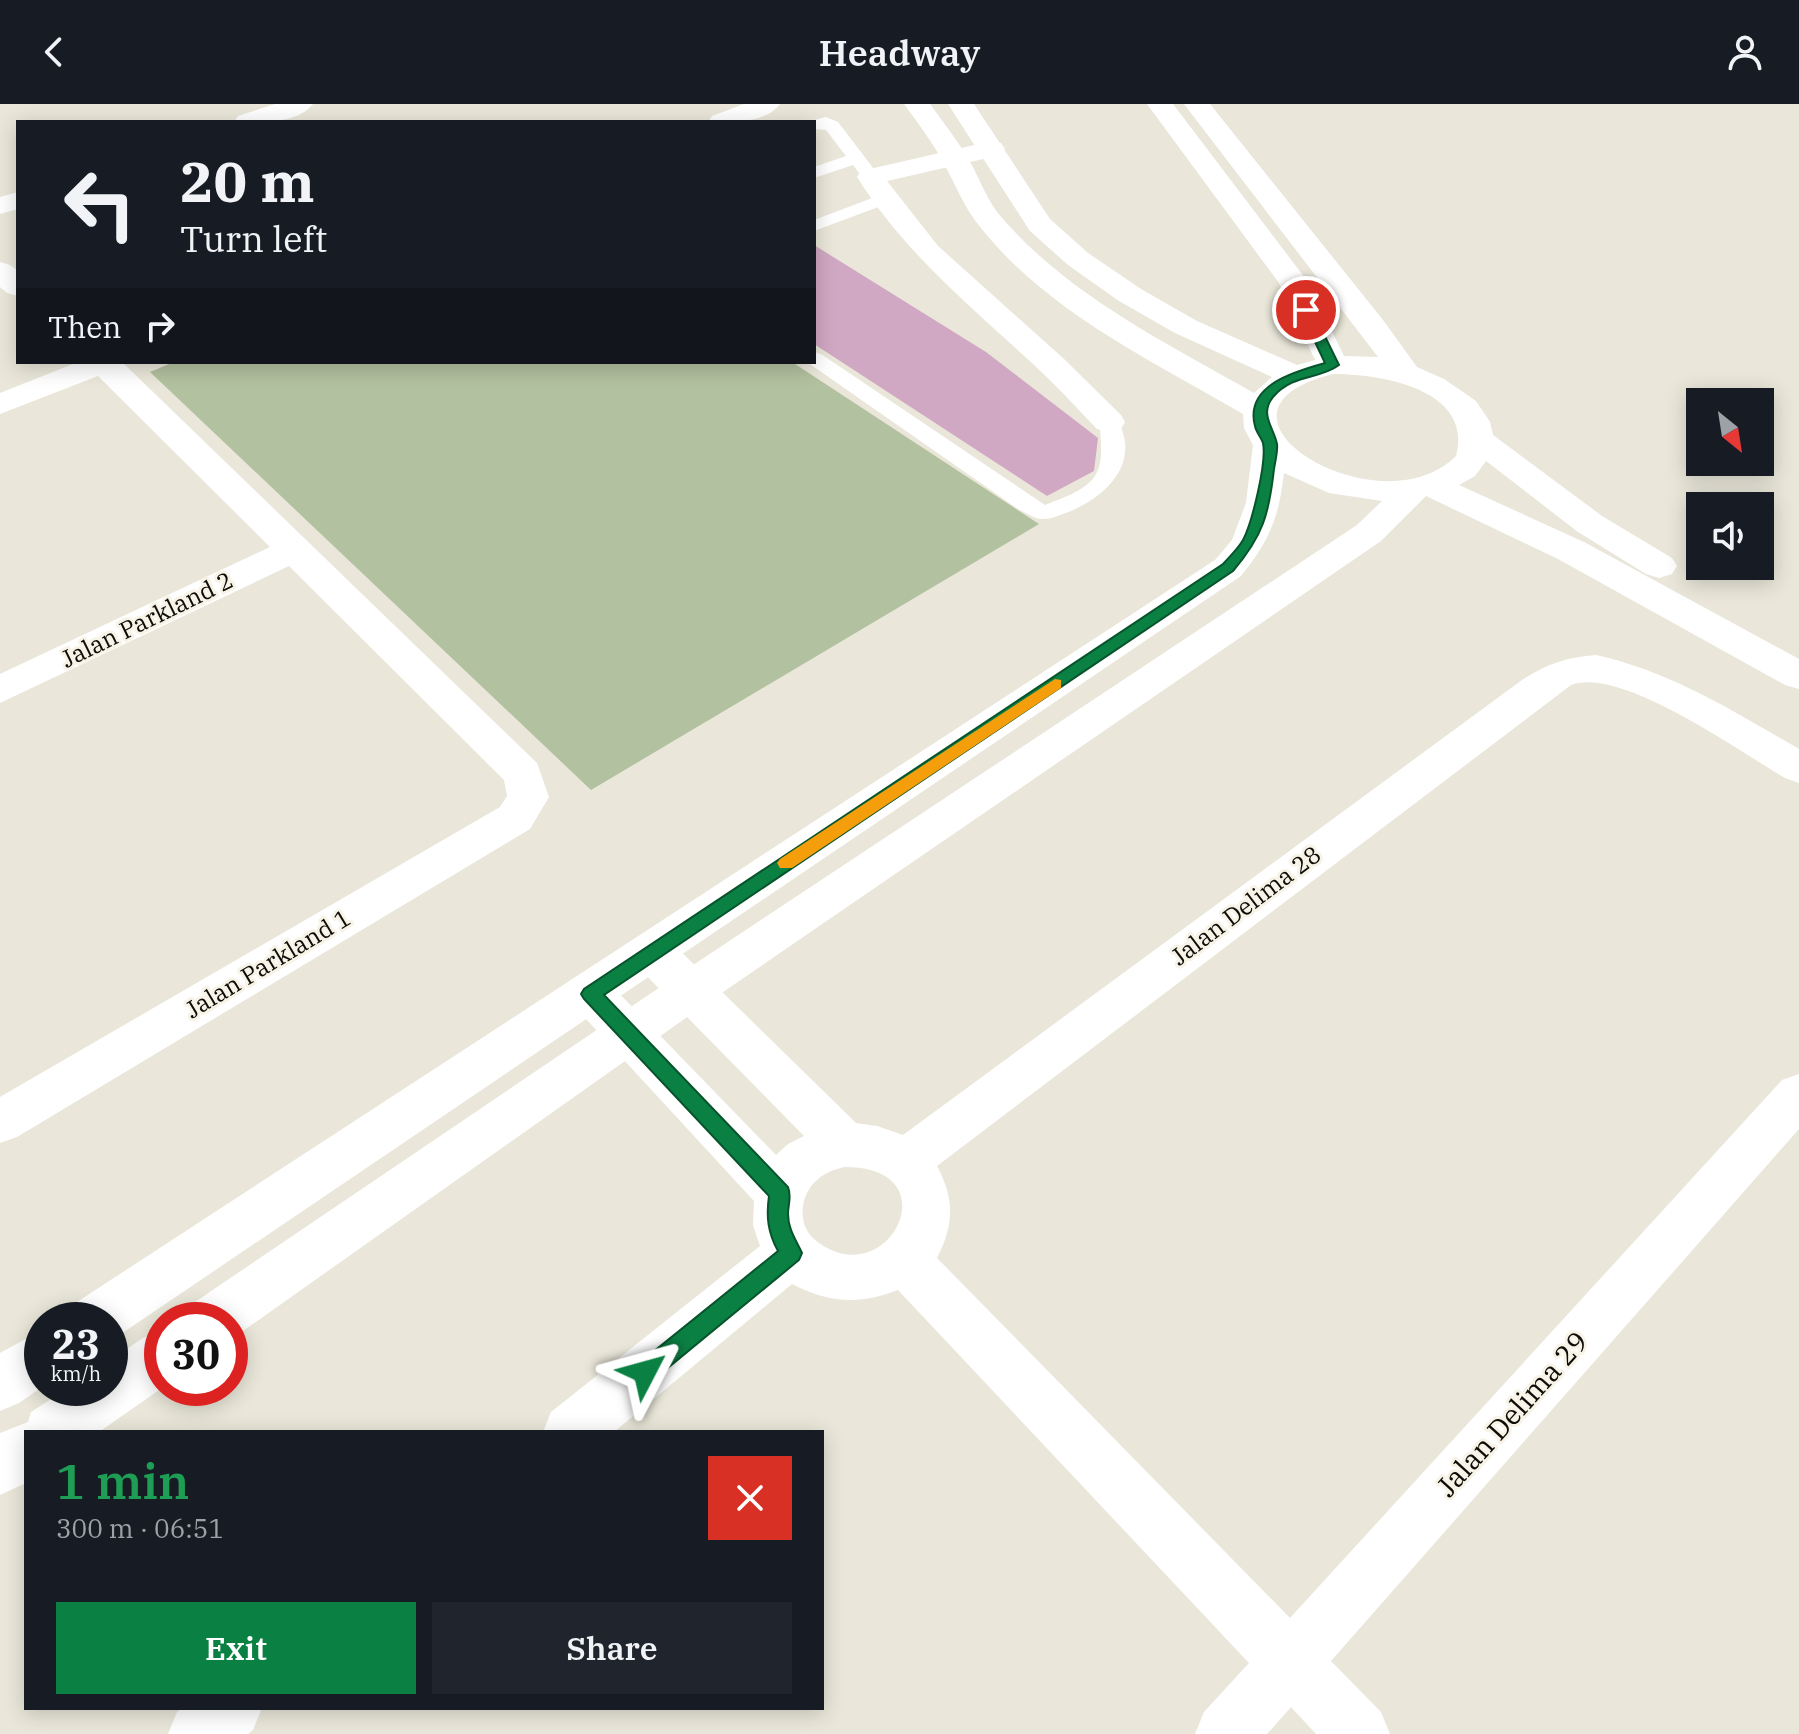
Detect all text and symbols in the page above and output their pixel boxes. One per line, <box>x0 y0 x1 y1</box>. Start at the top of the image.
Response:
text: Headway <box>819 29 980 76</box>
icon: back <box>32 30 76 74</box>
icon: person <box>1723 30 1767 74</box>
text: 20 m <box>180 145 315 217</box>
icon: left <box>48 152 152 256</box>
text: Turn left <box>180 215 327 262</box>
pin <box>1272 276 1340 344</box>
icon: arrive <box>1284 288 1328 332</box>
icon: right <box>138 304 182 348</box>
text: Then <box>48 307 122 346</box>
north arrow <box>1686 388 1774 476</box>
map controls <box>1686 388 1774 580</box>
button: sound <box>1686 492 1774 580</box>
street label: Jalan Parkland 2 <box>55 564 238 675</box>
street label: Jalan Delima 28 <box>1164 838 1327 972</box>
street label: Jalan Parkland 1 <box>179 901 356 1025</box>
speed limit sign: 30 <box>144 1302 248 1406</box>
text: 23 <box>52 1318 100 1370</box>
street label: Jalan Delima 29 <box>1428 1323 1596 1504</box>
position arrow <box>603 1330 687 1414</box>
text: km/h <box>51 1360 101 1387</box>
text: 1 min <box>56 1450 189 1512</box>
button: close <box>708 1456 792 1540</box>
text: 300 m · 06:51 <box>56 1511 224 1545</box>
button: Exit <box>56 1602 416 1694</box>
button: Share <box>432 1602 792 1694</box>

